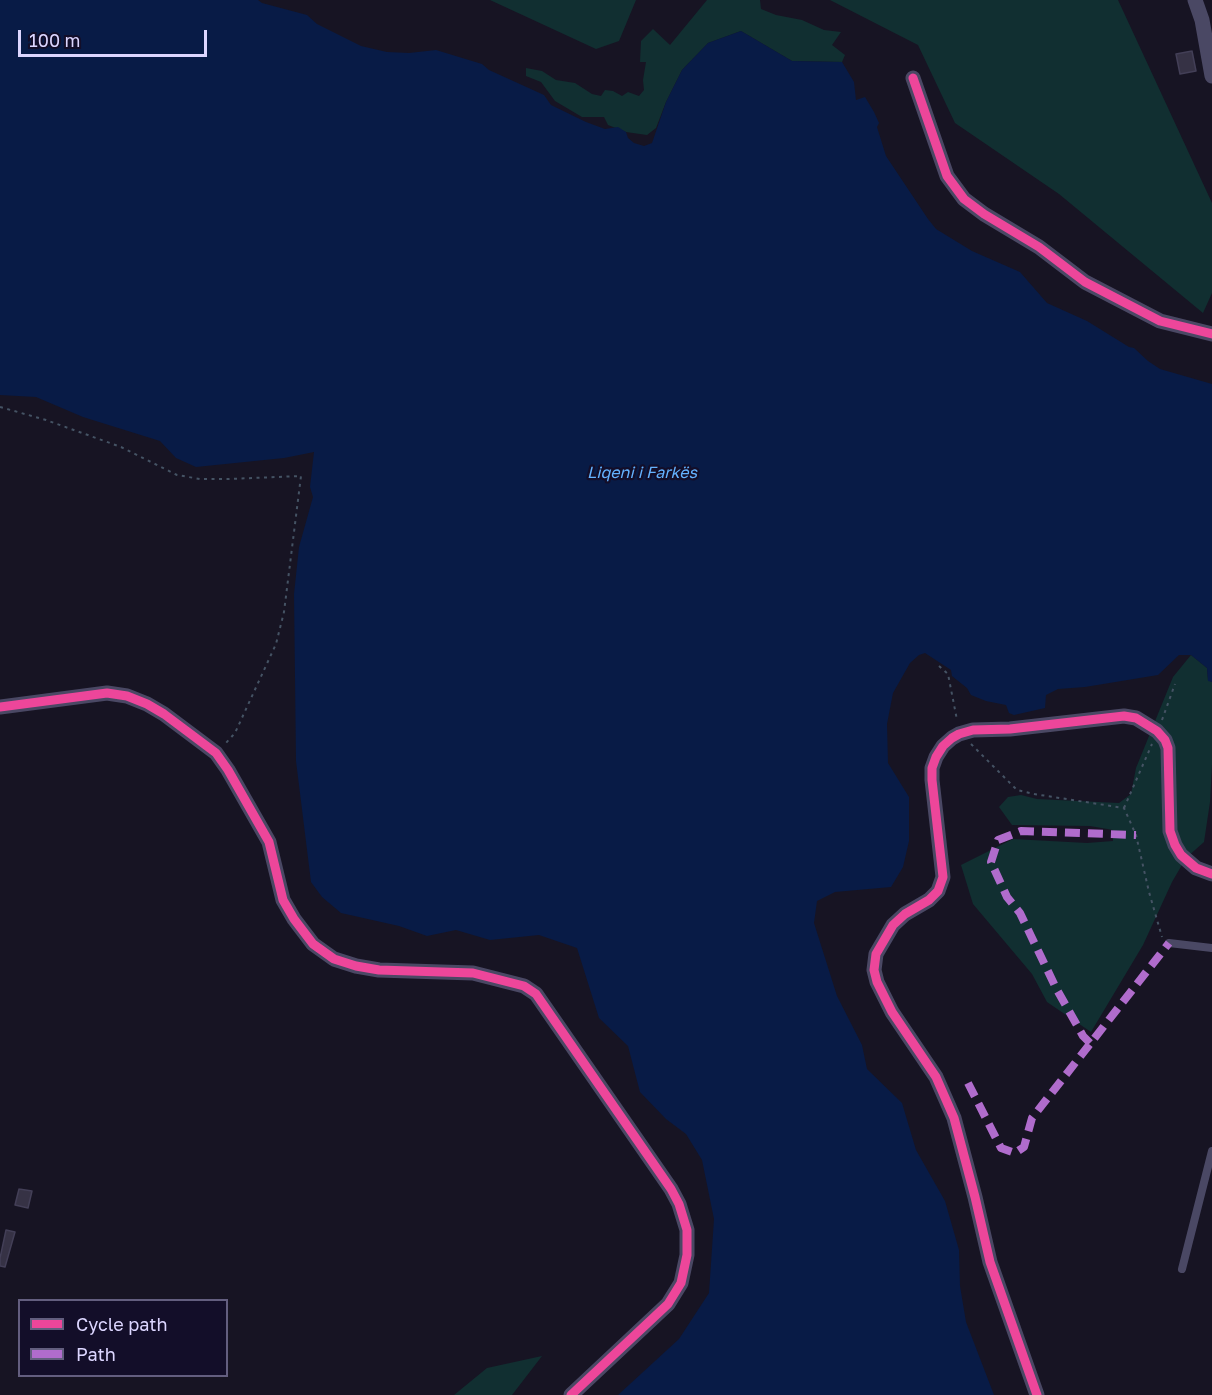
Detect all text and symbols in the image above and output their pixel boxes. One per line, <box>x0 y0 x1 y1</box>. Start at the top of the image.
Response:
scale bar <box>21 18 210 56</box>
text: 100 m <box>29 29 80 51</box>
water label: Liqeni i Farkës <box>587 463 697 483</box>
legend <box>18 1299 228 1377</box>
text: Cycle path <box>76 1313 168 1335</box>
text: Path <box>76 1343 116 1365</box>

